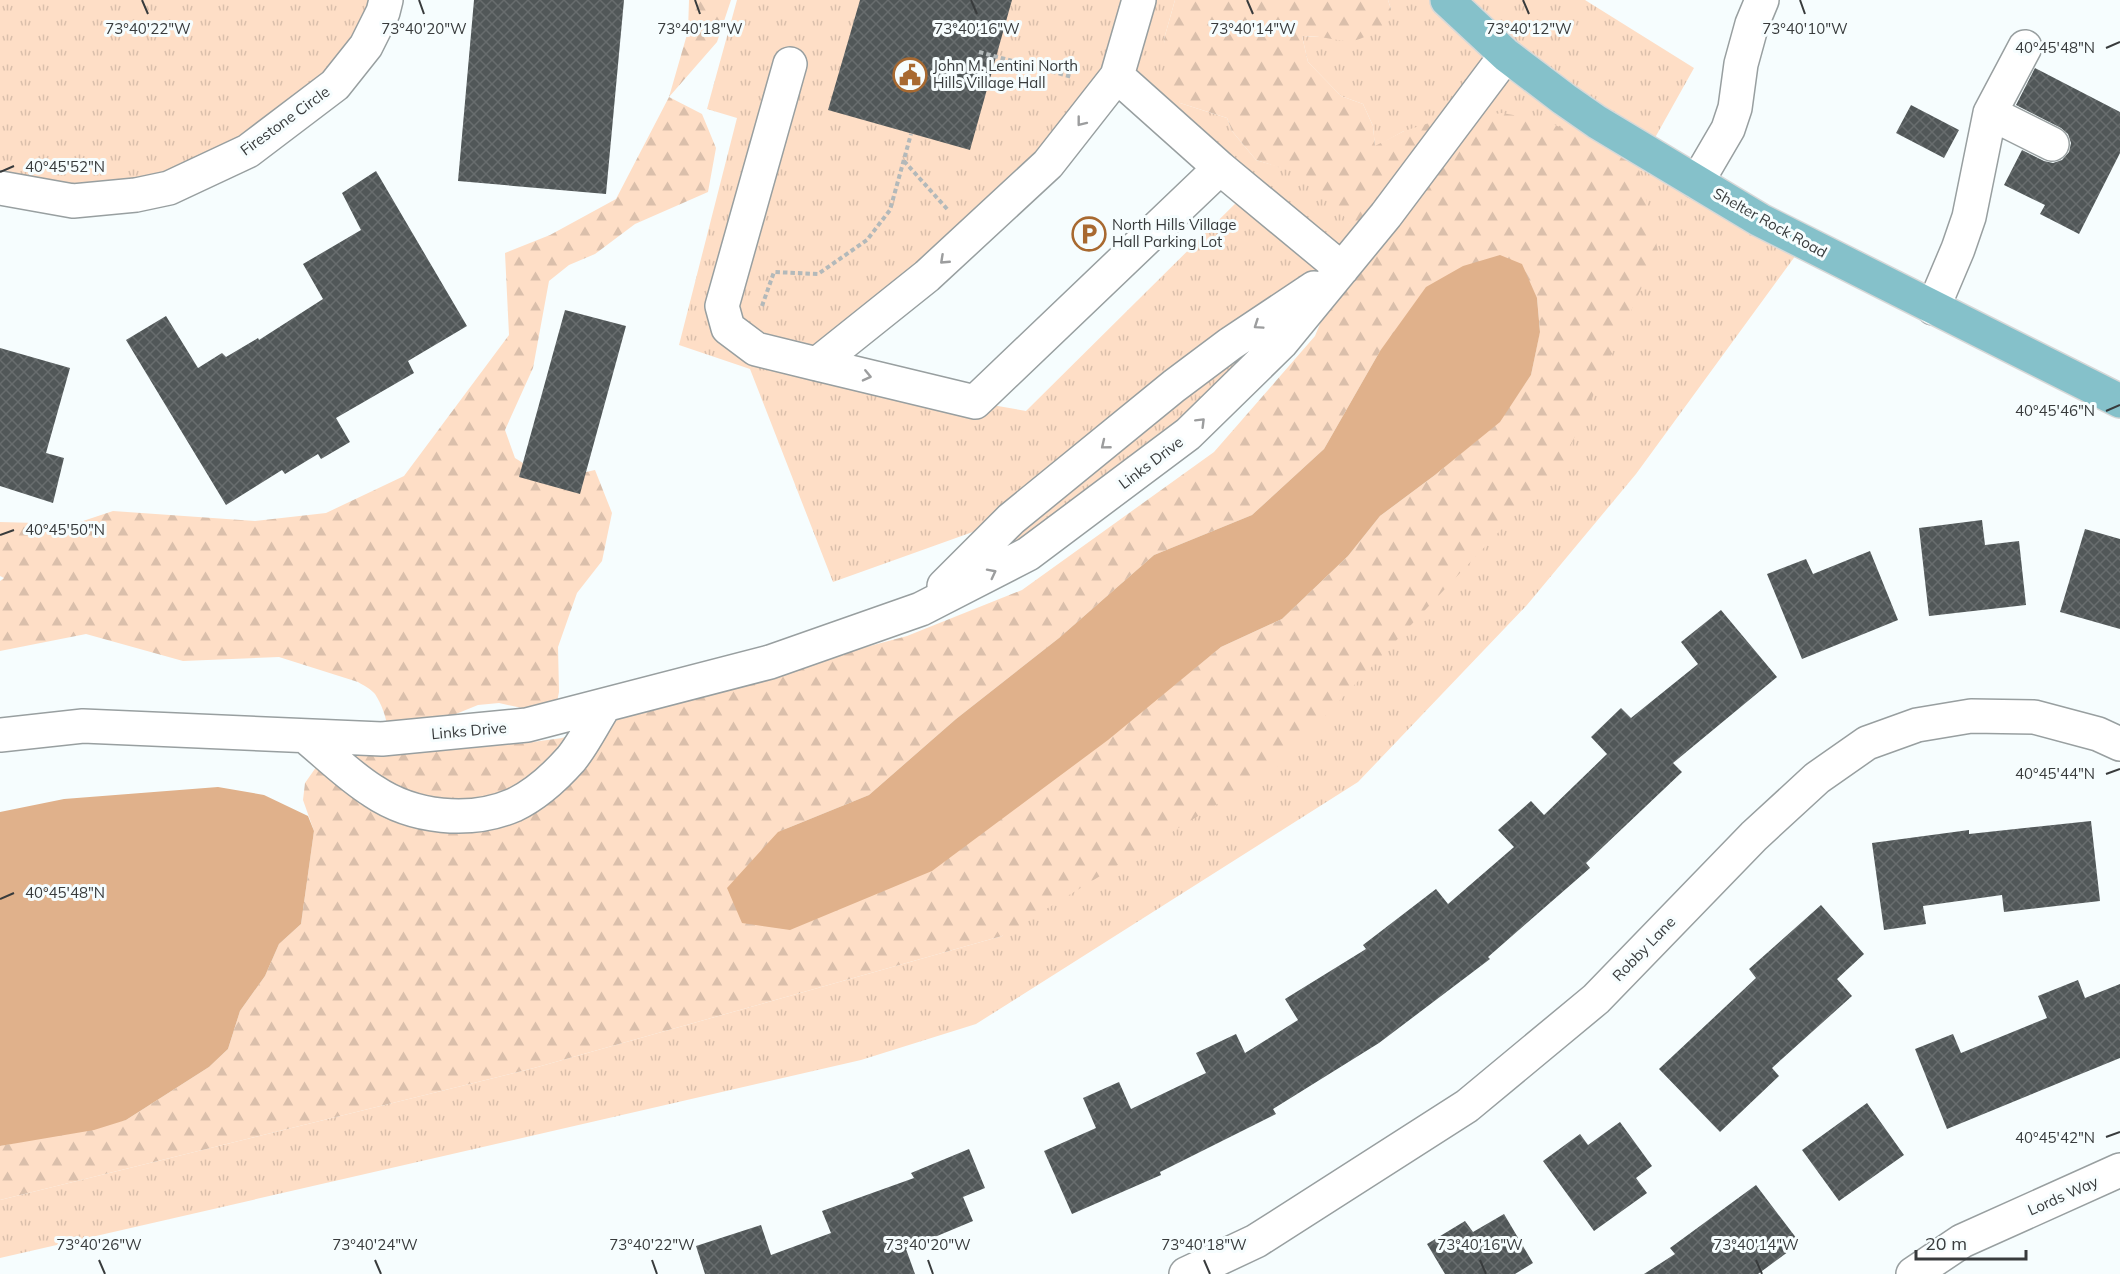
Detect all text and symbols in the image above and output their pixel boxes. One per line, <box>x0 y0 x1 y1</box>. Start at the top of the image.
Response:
text: 73°40'22"W <box>105 19 191 38</box>
text: 73°40'20"W <box>381 19 467 38</box>
text: 73°40'18"W <box>657 19 743 38</box>
text: 73°40'16"W <box>934 19 1020 38</box>
text: 73°40'14"W <box>1210 19 1296 38</box>
text: 73°40'12"W <box>1486 19 1572 38</box>
text: 73°40'10"W <box>1762 19 1848 38</box>
text: 40°45'48"N <box>2015 38 2095 57</box>
place label: John M. Lentini North Hills Village Hall <box>933 56 1078 92</box>
public building icon: John M. Lentini North Hills Village Hall <box>892 57 928 93</box>
street label: Firestone Circle <box>236 82 333 159</box>
one-way arrow <box>1077 115 1088 126</box>
text: 40°45'52"N <box>25 157 105 176</box>
street label: Shelter Rock Road <box>1710 183 1830 262</box>
place label: North Hills Village Hall Parking Lot <box>1112 215 1237 251</box>
parking icon: North Hills Village Hall Parking Lot <box>1071 216 1107 252</box>
one-way arrow <box>940 253 951 264</box>
one-way arrow <box>1254 318 1265 329</box>
one-way arrow <box>862 369 872 382</box>
text: 40°45'46"N <box>2015 401 2095 420</box>
one-way arrow <box>1193 419 1204 430</box>
street label: Links Drive <box>1115 432 1187 493</box>
one-way arrow <box>1100 437 1111 448</box>
text: 40°45'50"N <box>25 520 105 539</box>
one-way arrow <box>986 568 997 580</box>
street label: Links Drive <box>430 718 507 743</box>
text: 40°45'44"N <box>2015 764 2095 783</box>
text: 40°45'48"N <box>25 883 105 902</box>
street label: Robby Lane <box>1608 912 1679 985</box>
text: 40°45'42"N <box>2015 1128 2095 1147</box>
street label: Lords Way <box>2025 1172 2101 1219</box>
scale bar <box>1916 1223 2026 1261</box>
text: 20 m <box>1925 1232 1967 1255</box>
text: 73°40'26"W <box>56 1235 142 1254</box>
text: 73°40'24"W <box>332 1235 418 1254</box>
text: 73°40'22"W <box>609 1235 695 1254</box>
text: 73°40'20"W <box>885 1235 971 1254</box>
text: 73°40'18"W <box>1161 1235 1247 1254</box>
text: 73°40'16"W <box>1437 1235 1523 1254</box>
text: 73°40'14"W <box>1713 1235 1799 1254</box>

